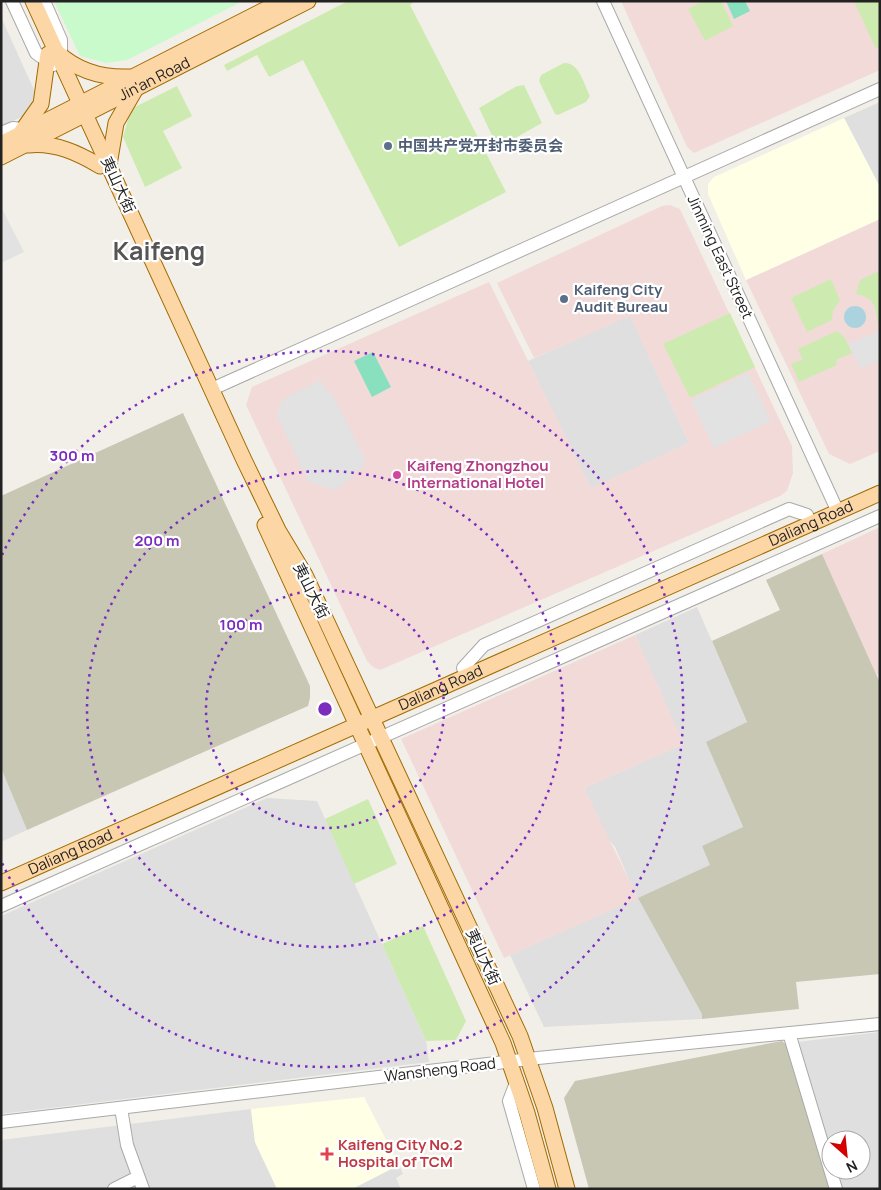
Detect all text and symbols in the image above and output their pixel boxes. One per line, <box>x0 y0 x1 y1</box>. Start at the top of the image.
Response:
street label: Jin'an Road <box>115 52 193 106</box>
place label: 中国共产党开封市委员会 <box>398 135 563 156</box>
marker: 中国共产党开封市委员会 <box>382 140 394 152</box>
street label: 夷山大街 <box>96 153 141 216</box>
street label: Jinming East Street <box>683 192 758 322</box>
district label: Kaifeng <box>113 233 205 268</box>
place label: Kaifeng City Audit Bureau <box>574 279 668 317</box>
marker: Kaifeng City Audit Bureau <box>558 293 570 305</box>
text: 300 m <box>50 445 94 466</box>
place label: Kaifeng Zhongzhou International Hotel <box>407 455 549 493</box>
marker: Kaifeng Zhongzhou International Hotel <box>391 469 403 481</box>
street label: Daliang Road <box>765 495 856 551</box>
text: 200 m <box>134 530 180 551</box>
street label: 夷山大街 <box>288 559 334 622</box>
text: 100 m <box>220 614 262 635</box>
street label: Daliang Road <box>395 660 486 715</box>
centre of rings <box>316 700 334 718</box>
street label: Daliang Road <box>25 824 116 880</box>
street label: 夷山大街 <box>461 925 506 988</box>
street label: Wansheng Road <box>383 1052 497 1087</box>
north arrow <box>821 1130 871 1180</box>
place label: Kaifeng City No.2 Hospital of TCM <box>338 1134 463 1172</box>
marker: Kaifeng City No.2 Hospital of TCM <box>320 1147 334 1161</box>
text: N <box>843 1156 861 1178</box>

